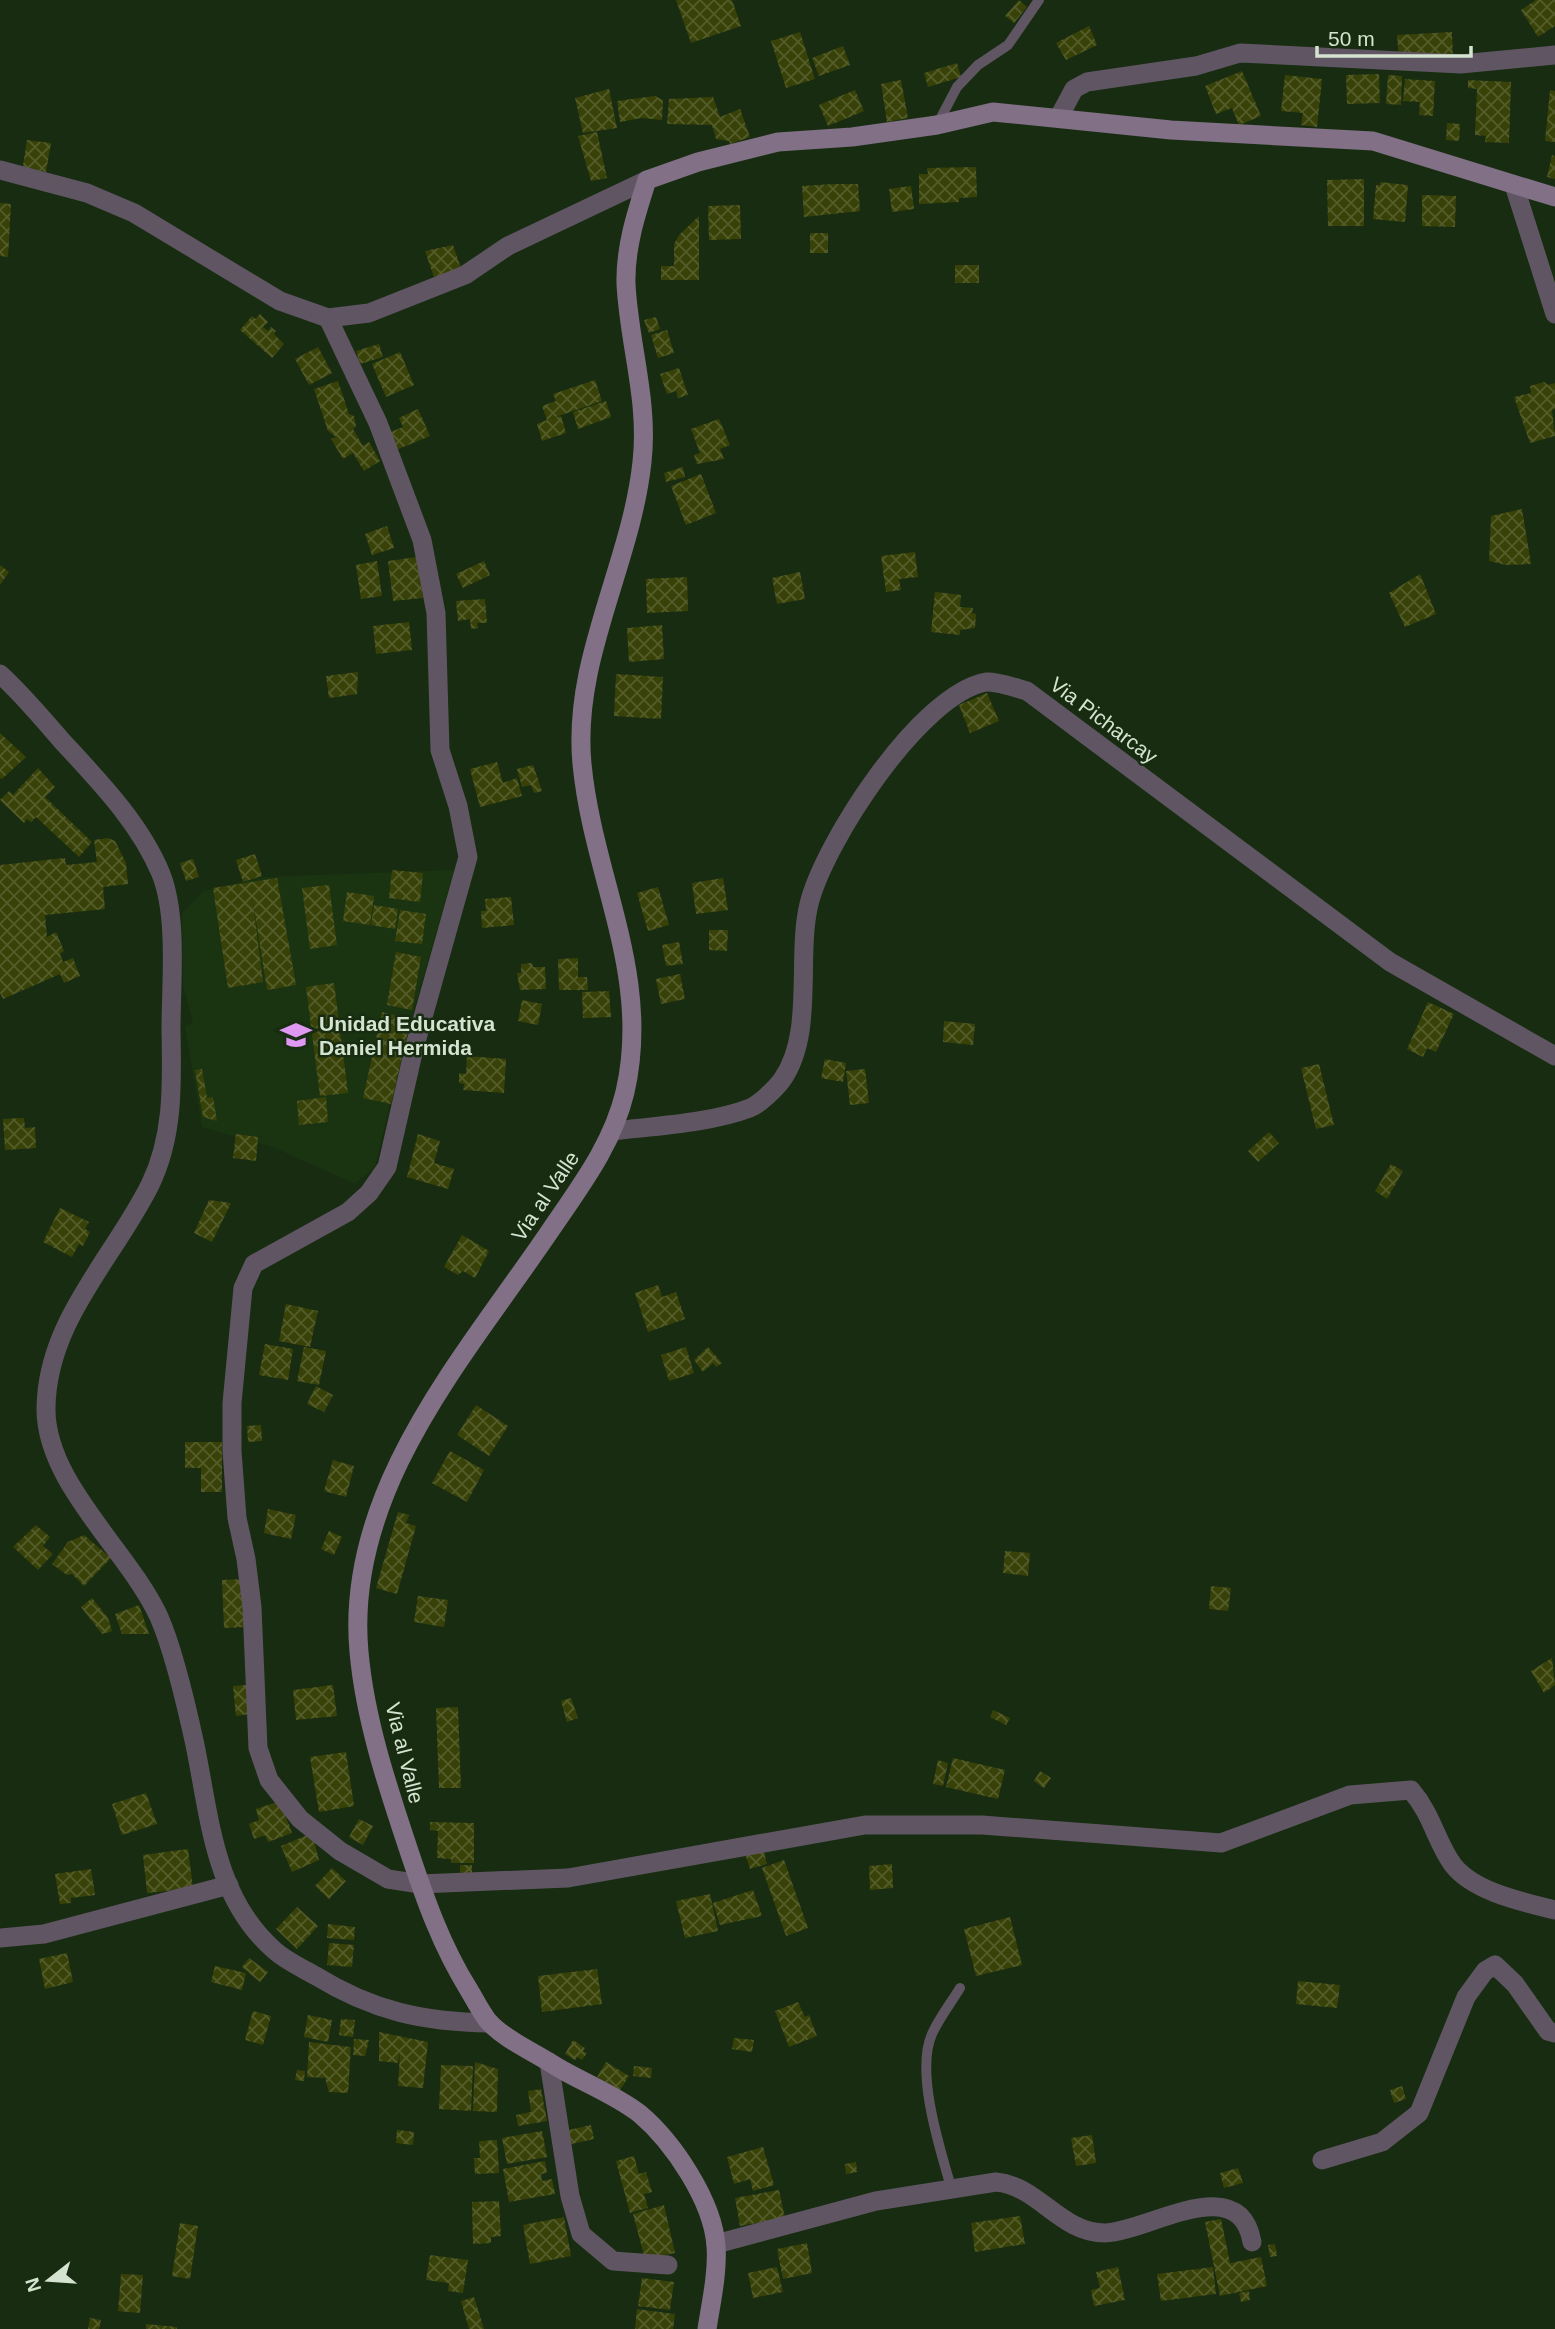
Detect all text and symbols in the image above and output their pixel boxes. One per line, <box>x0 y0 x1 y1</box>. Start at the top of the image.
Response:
scale bar <box>1317 14 1471 58</box>
text: 50 m <box>1328 27 1375 50</box>
street label: Via Picharcay <box>1046 672 1162 768</box>
place label: Unidad Educativa Daniel Hermida <box>319 1012 496 1059</box>
school or university icon: Unidad Educativa Daniel Hermida <box>279 1018 313 1052</box>
street label: Via al Valle <box>507 1147 583 1245</box>
street label: Via al Valle <box>381 1700 429 1806</box>
north arrow <box>14 2245 84 2315</box>
text: N <box>21 2275 45 2294</box>

